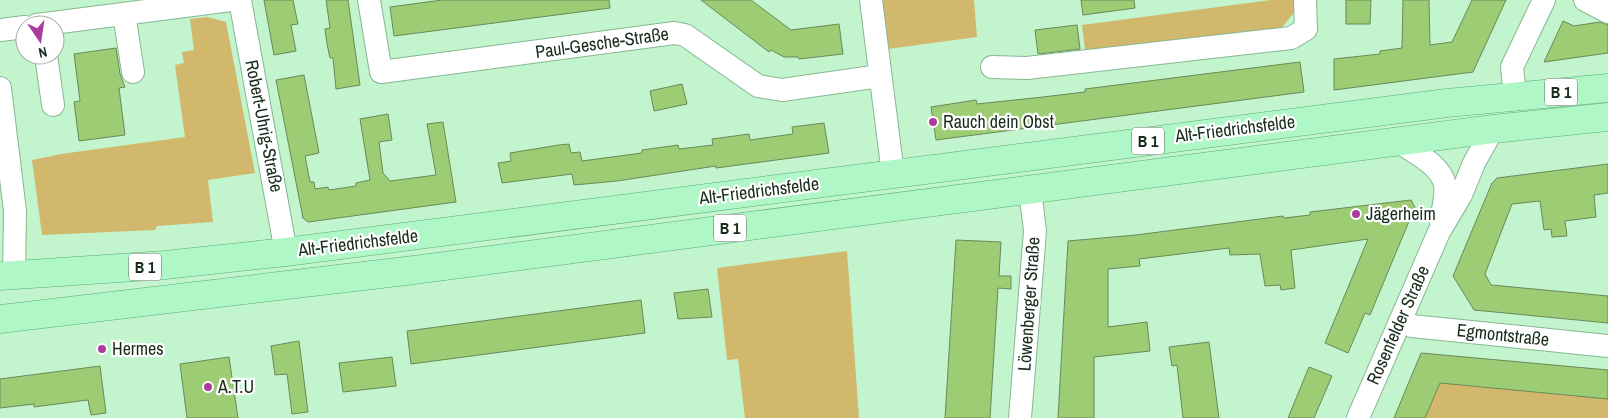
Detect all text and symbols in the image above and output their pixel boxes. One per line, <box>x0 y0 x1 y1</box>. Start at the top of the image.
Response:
north arrow <box>15 15 65 65</box>
street label: Paul-Gesche-Straße <box>534 21 670 64</box>
text: N <box>37 43 49 62</box>
street label: Robert-Uhrig-Straße <box>239 57 290 194</box>
road number: B 1 <box>1545 78 1577 105</box>
place label: Rauch dein Obst <box>943 109 1054 134</box>
street label: Alt-Friedrichsfelde <box>1173 109 1296 148</box>
marker: Rauch dein Obst <box>927 116 939 128</box>
road number: B 1 <box>1132 128 1164 154</box>
street label: Alt-Friedrichsfelde <box>697 171 820 210</box>
place label: Jägerheim <box>1366 201 1436 226</box>
marker: Jägerheim <box>1350 208 1362 220</box>
road number: B 1 <box>714 214 746 242</box>
street label: Alt-Friedrichsfelde <box>296 223 419 262</box>
street label: Löwenberger Straße <box>1011 236 1046 372</box>
road number: B 1 <box>129 253 161 280</box>
street label: Rosenfelder Straße <box>1360 261 1435 388</box>
street label: Egmontstraße <box>1456 317 1550 352</box>
place label: Hermes <box>112 336 164 361</box>
marker: Hermes <box>96 343 108 355</box>
place label: A.T.U <box>217 374 254 399</box>
marker: A.T.U <box>202 381 214 393</box>

